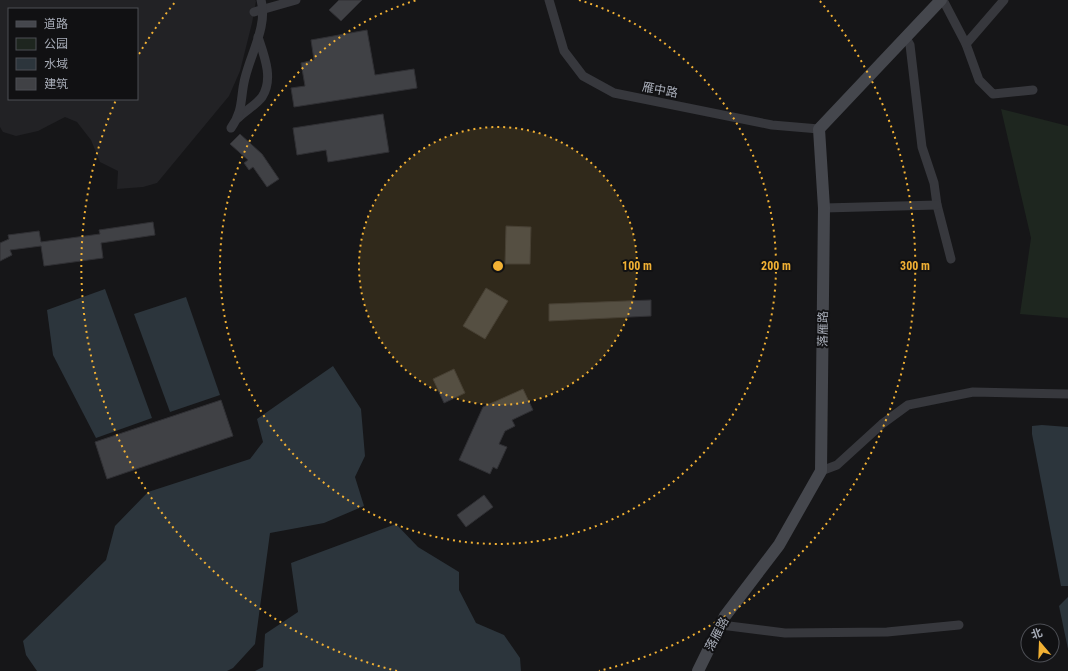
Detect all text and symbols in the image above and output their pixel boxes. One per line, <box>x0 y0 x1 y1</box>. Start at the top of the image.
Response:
legend <box>8 8 138 100</box>
text: 道路 <box>44 17 68 31</box>
text: 公园 <box>44 37 68 51</box>
text: 水域 <box>44 57 68 71</box>
text: 建筑 <box>44 77 68 91</box>
street label: 雁中路 <box>641 80 679 100</box>
centre of rings <box>491 259 505 273</box>
text: 100 m <box>622 259 652 273</box>
text: 200 m <box>761 259 791 273</box>
text: 300 m <box>900 259 930 273</box>
street label: 落雁路 <box>816 311 830 347</box>
street label: 落雁路 <box>702 615 732 653</box>
north arrow <box>1020 623 1060 663</box>
text: 北 <box>1030 626 1044 642</box>

